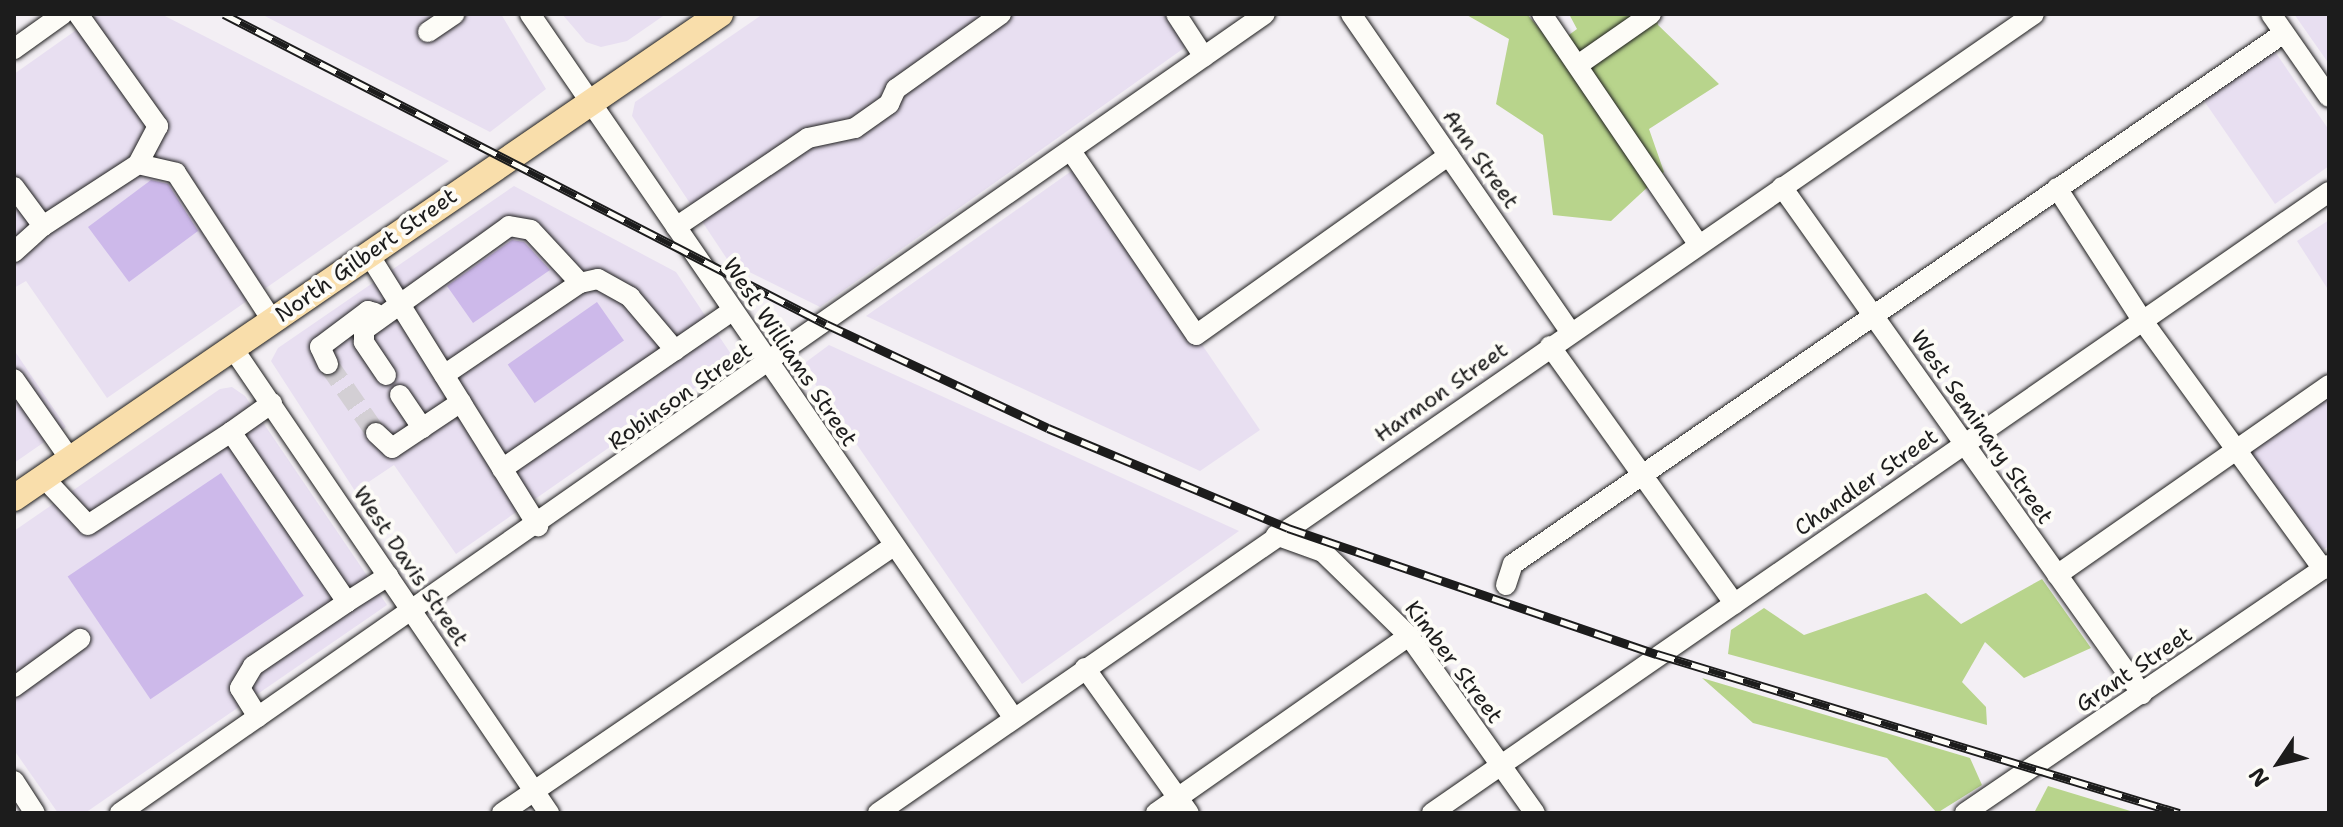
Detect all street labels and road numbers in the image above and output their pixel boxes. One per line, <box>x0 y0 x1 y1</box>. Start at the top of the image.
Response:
street label: Ann Street <box>1437 104 1525 214</box>
street label: North Gilbert Street <box>270 182 462 328</box>
street label: West Williams Street <box>717 253 863 451</box>
street label: West Seminary Street <box>1905 325 2059 529</box>
street label: Harmon Street <box>1369 336 1513 448</box>
street label: Robinson Street <box>603 337 757 455</box>
street label: Chandler Street <box>1789 423 1943 541</box>
street label: West Davis Street <box>348 481 474 651</box>
street label: Kimber Street <box>1399 596 1509 728</box>
street label: Grant Street <box>2071 620 2197 718</box>

